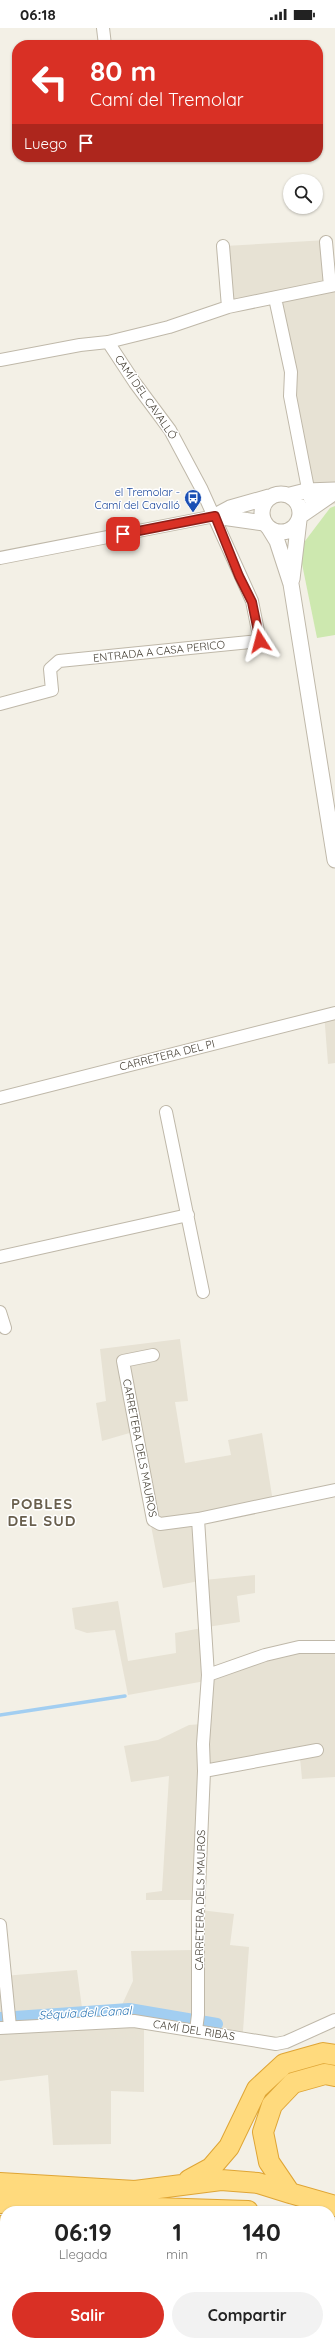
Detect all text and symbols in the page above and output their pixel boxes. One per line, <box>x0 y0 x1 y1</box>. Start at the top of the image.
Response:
text: 06:18 <box>20 5 56 24</box>
text: 80 m <box>90 53 156 88</box>
icon: left <box>24 56 76 108</box>
text: Camí del Tremolar <box>90 88 244 111</box>
icon: arrive <box>75 132 97 154</box>
text: Luego <box>24 134 67 153</box>
map controls <box>283 174 323 214</box>
button: search <box>283 174 323 214</box>
street label: CAMÍ DEL CAVALLÓ <box>112 352 180 442</box>
place label: el Tremolar - Camí del Cavalló <box>94 485 180 512</box>
bus stop icon: el Tremolar - Camí del Cavalló <box>183 488 203 513</box>
pin <box>106 517 140 551</box>
icon: arrive <box>112 523 134 545</box>
position arrow <box>239 620 281 662</box>
street label: ENTRADA A CASA PERICO <box>92 637 226 665</box>
street label: CARRETERA DEL PI <box>118 1036 216 1074</box>
street label: CARRETERA DELS MAUROS <box>120 1378 160 1518</box>
district label: POBLES DEL SUD <box>7 1494 77 1530</box>
street label: CARRETERA DELS MAUROS <box>192 1830 208 1970</box>
water label: Séquia del Canal <box>38 2003 133 2022</box>
street label: CAMÍ DEL RIBÀS <box>152 2017 236 2043</box>
text: 06:19 <box>54 2217 112 2247</box>
text: 1 <box>173 2217 182 2247</box>
text: 140 <box>243 2217 281 2247</box>
text: Llegada <box>59 2246 107 2262</box>
text: min <box>166 2246 188 2262</box>
text: m <box>256 2246 268 2262</box>
button: Salir <box>12 2292 164 2338</box>
button: Compartir <box>172 2292 323 2338</box>

